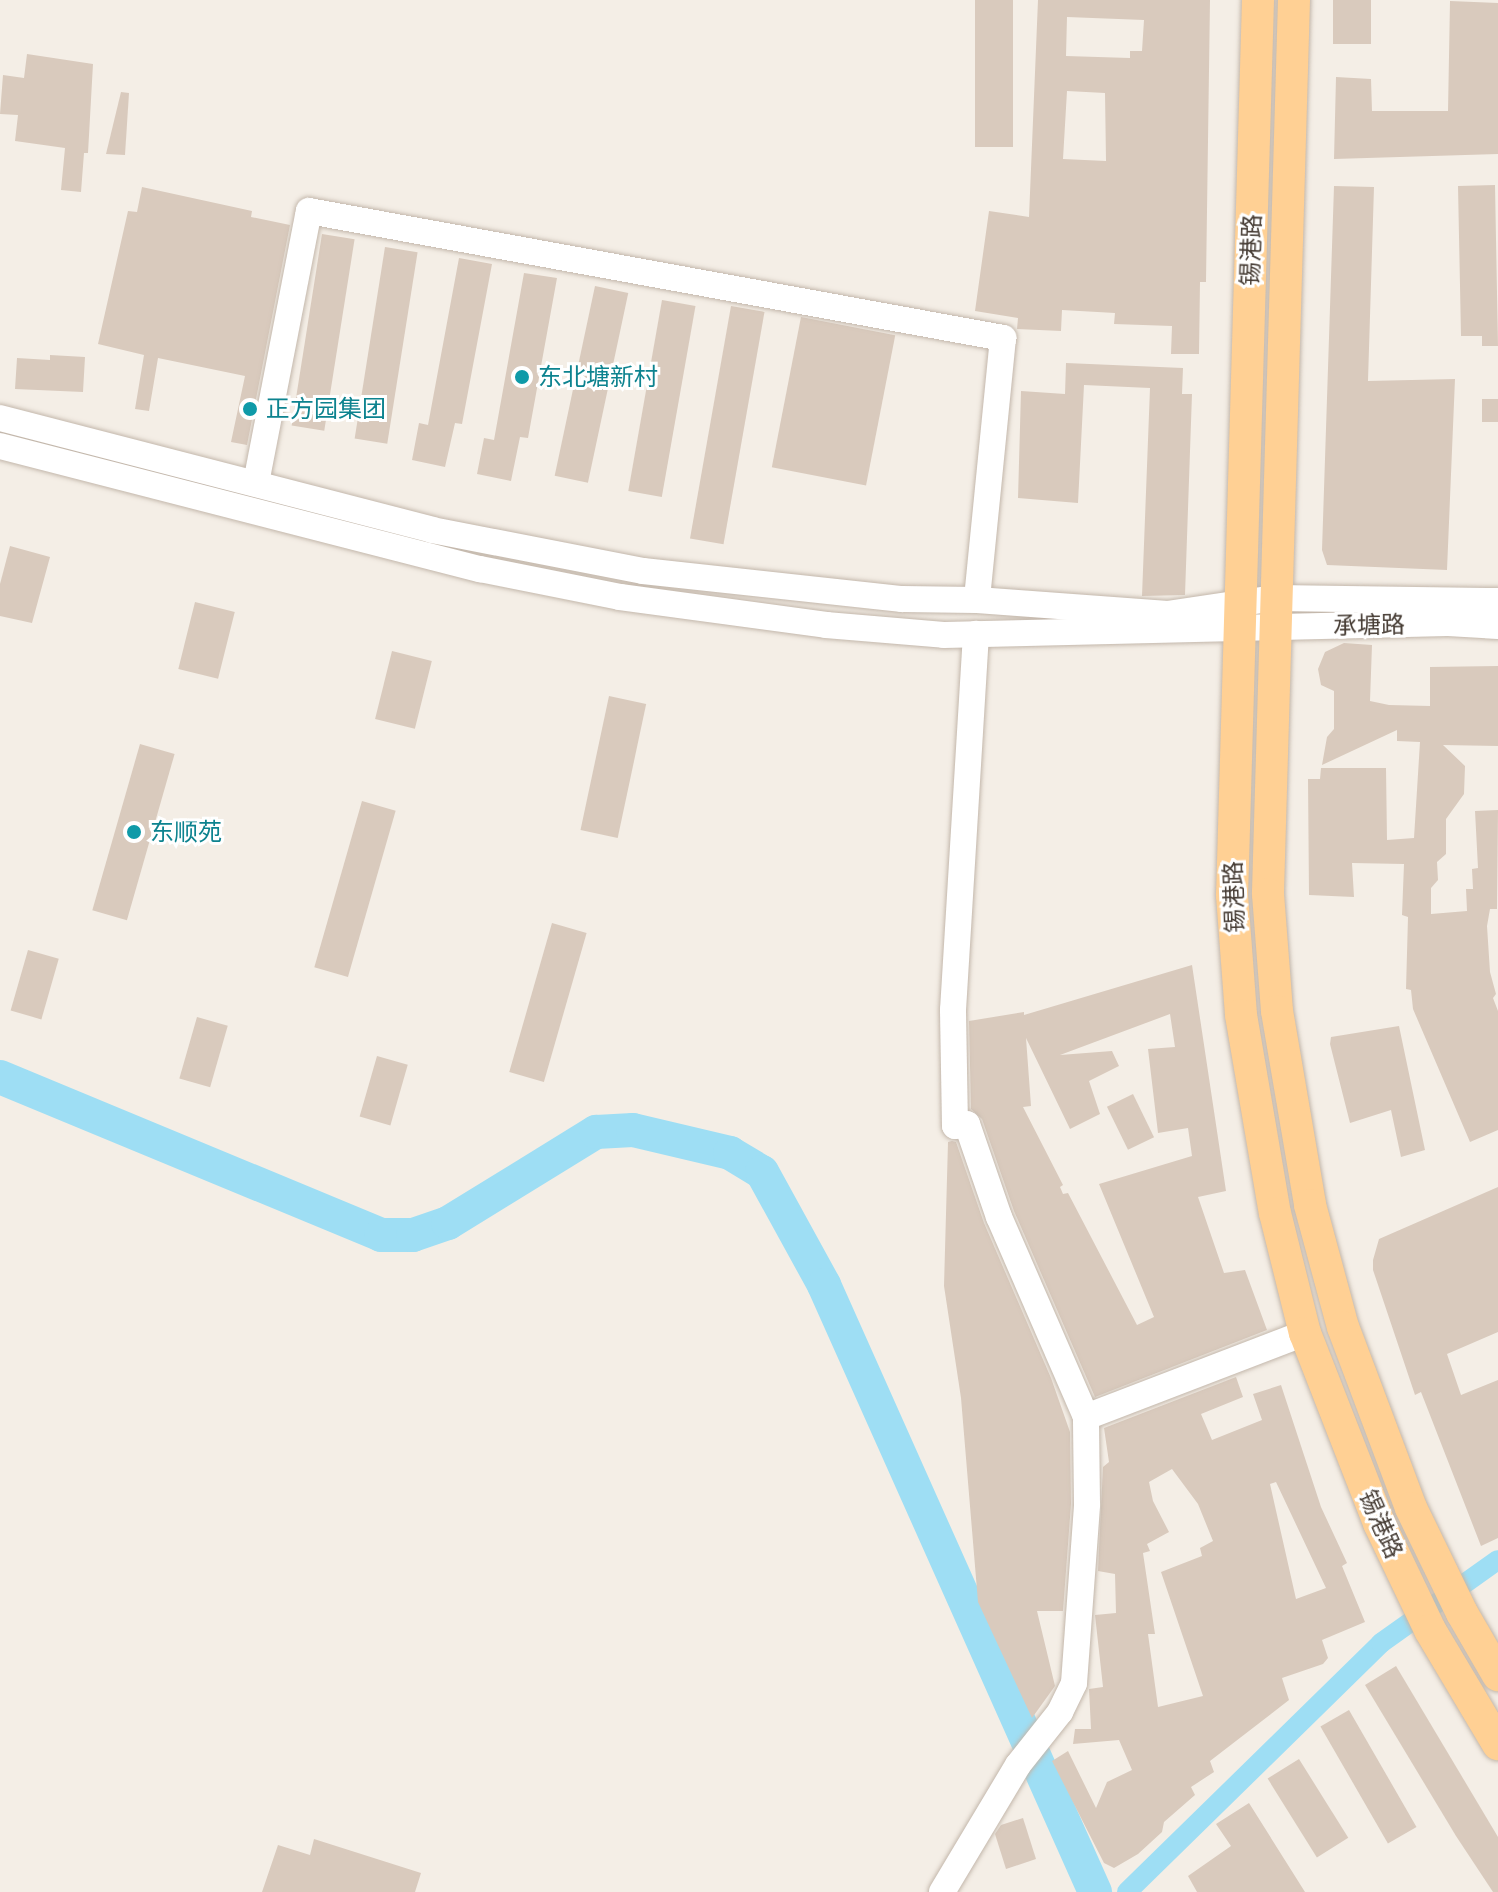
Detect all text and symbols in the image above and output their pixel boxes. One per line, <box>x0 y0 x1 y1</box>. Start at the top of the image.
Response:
street label: 锡港路 <box>1235 214 1267 286</box>
place label: 东北塘新村 <box>538 363 658 391</box>
marker: 东北塘新村 <box>513 368 531 386</box>
place label: 正方园集团 <box>266 395 386 423</box>
marker: 正方园集团 <box>241 400 259 418</box>
street label: 承塘路 <box>1333 610 1405 640</box>
place label: 东顺苑 <box>150 818 222 846</box>
marker: 东顺苑 <box>125 823 143 841</box>
street label: 锡港路 <box>1218 861 1250 933</box>
street label: 锡港路 <box>1353 1485 1409 1563</box>

